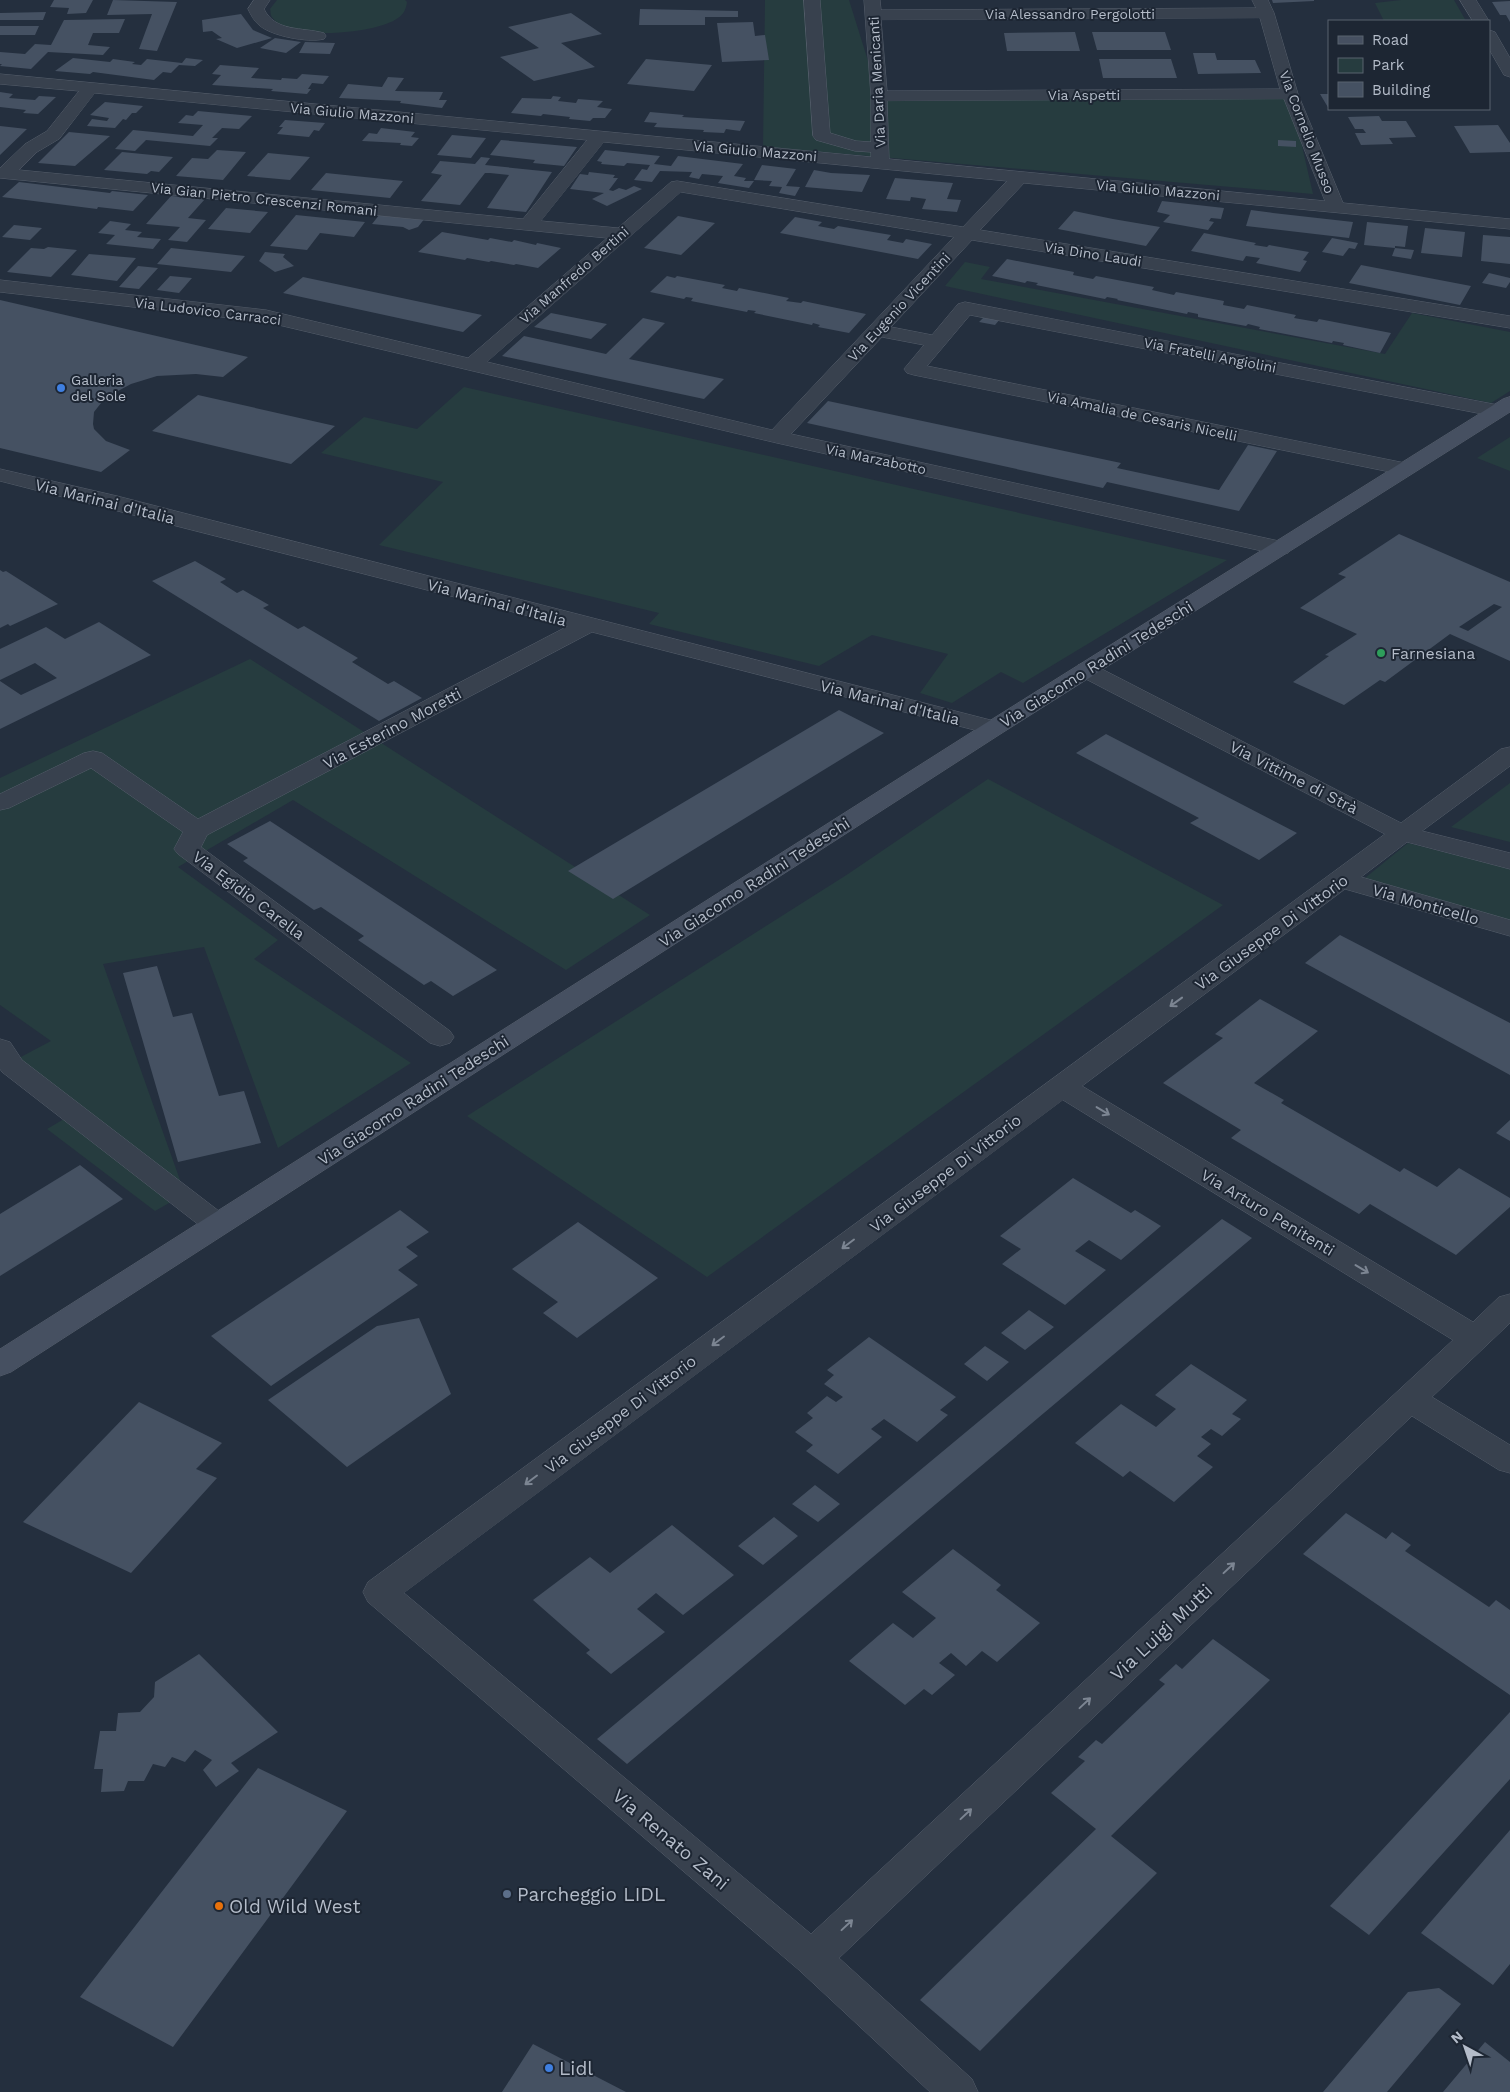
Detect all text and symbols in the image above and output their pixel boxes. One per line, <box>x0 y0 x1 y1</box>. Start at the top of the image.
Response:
street label: Via Alessandro Pergolotti <box>985 6 1155 22</box>
street label: Via Daria Menicanti <box>866 16 888 148</box>
legend <box>1328 20 1490 110</box>
text: Road <box>1372 31 1409 49</box>
text: Park <box>1372 56 1405 74</box>
street label: Via Cornelio Musso <box>1276 68 1338 196</box>
text: Building <box>1372 81 1430 99</box>
street label: Via Aspetti <box>1048 87 1120 103</box>
street label: Via Giulio Mazzoni <box>289 100 415 126</box>
street label: Via Giulio Mazzoni <box>692 138 818 164</box>
street label: Via Giulio Mazzoni <box>1095 177 1221 203</box>
street label: Via Gian Pietro Crescenzi Romani <box>150 179 378 219</box>
street label: Via Manfredo Bertini <box>516 223 632 327</box>
street label: Via Dino Laudi <box>1043 238 1143 270</box>
street label: Via Eugenio Vicentini <box>845 249 953 365</box>
street label: Via Ludovico Carracci <box>134 294 282 328</box>
street label: Via Fratelli Angiolini <box>1142 334 1278 376</box>
place label: Galleria del Sole <box>71 372 126 404</box>
marker: Galleria del Sole <box>55 382 67 394</box>
street label: Via Amalia de Cesaris Nicelli <box>1045 388 1239 444</box>
street label: Via Marzabotto <box>824 441 928 477</box>
street label: Via Marinai d'Italia <box>33 475 177 528</box>
street label: Via Marinai d'Italia <box>425 575 569 630</box>
street label: Via Giacomo Radini Tedeschi <box>996 597 1196 732</box>
place label: Farnesiana <box>1391 644 1475 663</box>
marker: Farnesiana <box>1375 647 1387 659</box>
street label: Via Marinai d'Italia <box>818 676 962 729</box>
street label: Via Esterino Moretti <box>320 684 465 773</box>
street label: Via Vittime di Strà <box>1226 737 1361 818</box>
street label: Via Giacomo Radini Tedeschi <box>655 814 853 951</box>
street label: Via Egidio Carella <box>189 847 309 944</box>
street label: Via Giuseppe Di Vittorio <box>1191 870 1352 994</box>
street label: Via Monticello <box>1370 880 1481 929</box>
one-way arrow <box>1169 997 1183 1007</box>
street label: Via Giacomo Radini Tedeschi <box>314 1032 512 1169</box>
one-way arrow <box>1096 1107 1110 1117</box>
street label: Via Giuseppe Di Vittorio <box>866 1110 1025 1237</box>
street label: Via Arturo Penitenti <box>1198 1165 1338 1260</box>
one-way arrow <box>842 1239 855 1250</box>
one-way arrow <box>1354 1264 1368 1274</box>
one-way arrow <box>712 1336 725 1347</box>
street label: Via Giuseppe Di Vittorio <box>541 1351 700 1478</box>
one-way arrow <box>524 1475 538 1485</box>
one-way arrow <box>1223 1562 1235 1574</box>
street label: Via Luigi Mutti <box>1105 1579 1217 1686</box>
one-way arrow <box>1078 1697 1091 1709</box>
street label: Via Renato Zani <box>608 1784 734 1895</box>
one-way arrow <box>960 1808 973 1820</box>
place label: Parcheggio LIDL <box>517 1883 665 1906</box>
marker: Parcheggio LIDL <box>501 1888 513 1900</box>
place label: Old Wild West <box>229 1895 361 1918</box>
marker: Old Wild West <box>213 1900 225 1912</box>
one-way arrow <box>841 1919 854 1931</box>
north arrow <box>1440 2022 1490 2072</box>
text: N <box>1448 2028 1466 2047</box>
place label: Lidl <box>559 2057 593 2080</box>
marker: Lidl <box>543 2062 555 2074</box>

